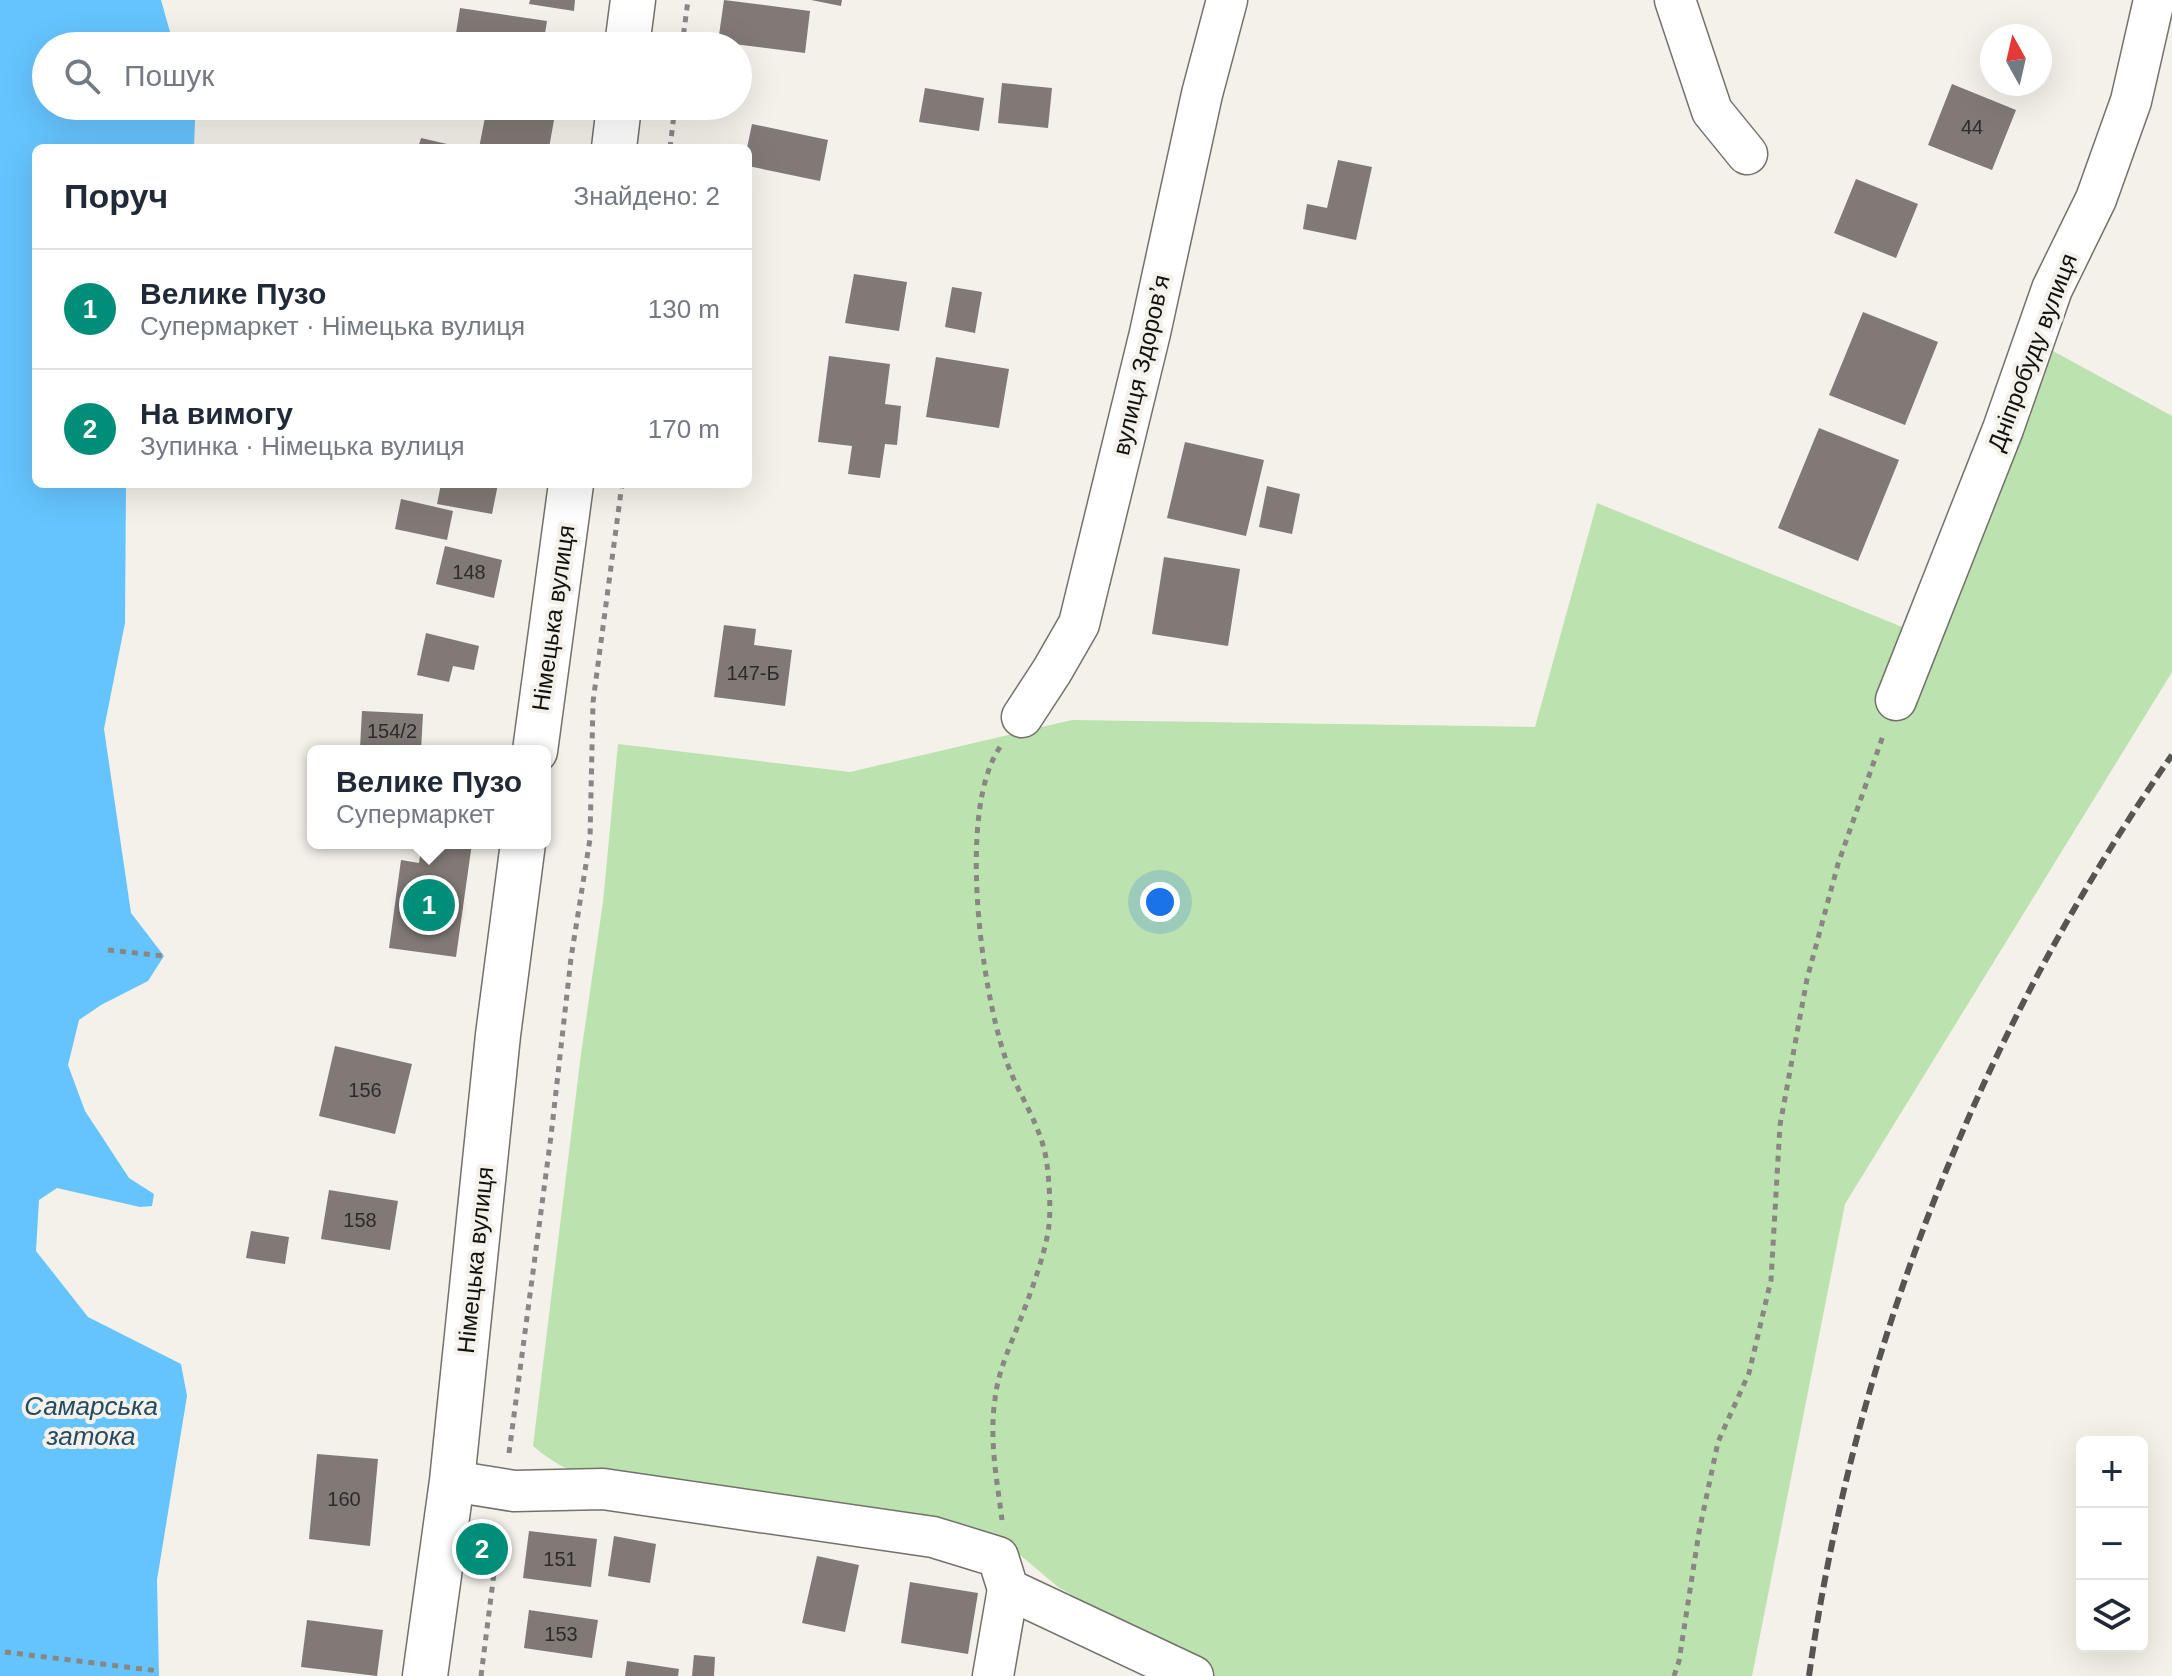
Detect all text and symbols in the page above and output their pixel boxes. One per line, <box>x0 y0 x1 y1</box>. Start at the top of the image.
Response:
north arrow <box>1980 24 2052 96</box>
search box <box>32 32 752 120</box>
icon: search <box>60 54 104 98</box>
text: Пошук <box>124 59 214 92</box>
house number: 44 <box>1961 116 1983 138</box>
text: Поруч <box>64 177 168 215</box>
text: Знайдено: 2 <box>574 181 720 211</box>
street label: Дніпробуду вулиця <box>1982 249 2082 455</box>
street label: вулиця Здоровʼя <box>1107 272 1175 458</box>
text: Велике Пузо <box>140 277 326 310</box>
text: 1 <box>83 294 97 324</box>
text: 130 m <box>648 294 720 324</box>
text: Супермаркет · Німецька вулиця <box>140 311 525 341</box>
text: На вимогу <box>140 397 293 430</box>
text: 2 <box>83 414 97 444</box>
text: 170 m <box>648 414 720 444</box>
text: Зупинка · Німецька вулиця <box>140 431 464 461</box>
street label: Німецька вулиця <box>527 523 579 713</box>
house number: 148 <box>452 561 486 583</box>
house number: 147-Б <box>726 662 780 684</box>
house number: 154/2 <box>367 720 417 742</box>
popup <box>307 745 551 849</box>
text: Велике Пузо <box>336 765 522 798</box>
text: Супермаркет <box>336 799 495 829</box>
pin: 1 <box>403 875 455 935</box>
your location <box>1140 882 1180 922</box>
house number: 156 <box>348 1079 382 1101</box>
street label: Німецька вулиця <box>452 1165 498 1355</box>
house number: 158 <box>343 1209 377 1231</box>
water label: Самарська затока <box>24 1391 158 1451</box>
map controls <box>2076 1436 2148 1652</box>
button: + <box>2076 1436 2148 1508</box>
house number: 160 <box>327 1488 361 1510</box>
button: − <box>2076 1508 2148 1580</box>
pin: 2 <box>456 1519 508 1579</box>
house number: 151 <box>543 1548 577 1570</box>
button: layers <box>2076 1580 2148 1652</box>
house number: 153 <box>544 1623 578 1645</box>

